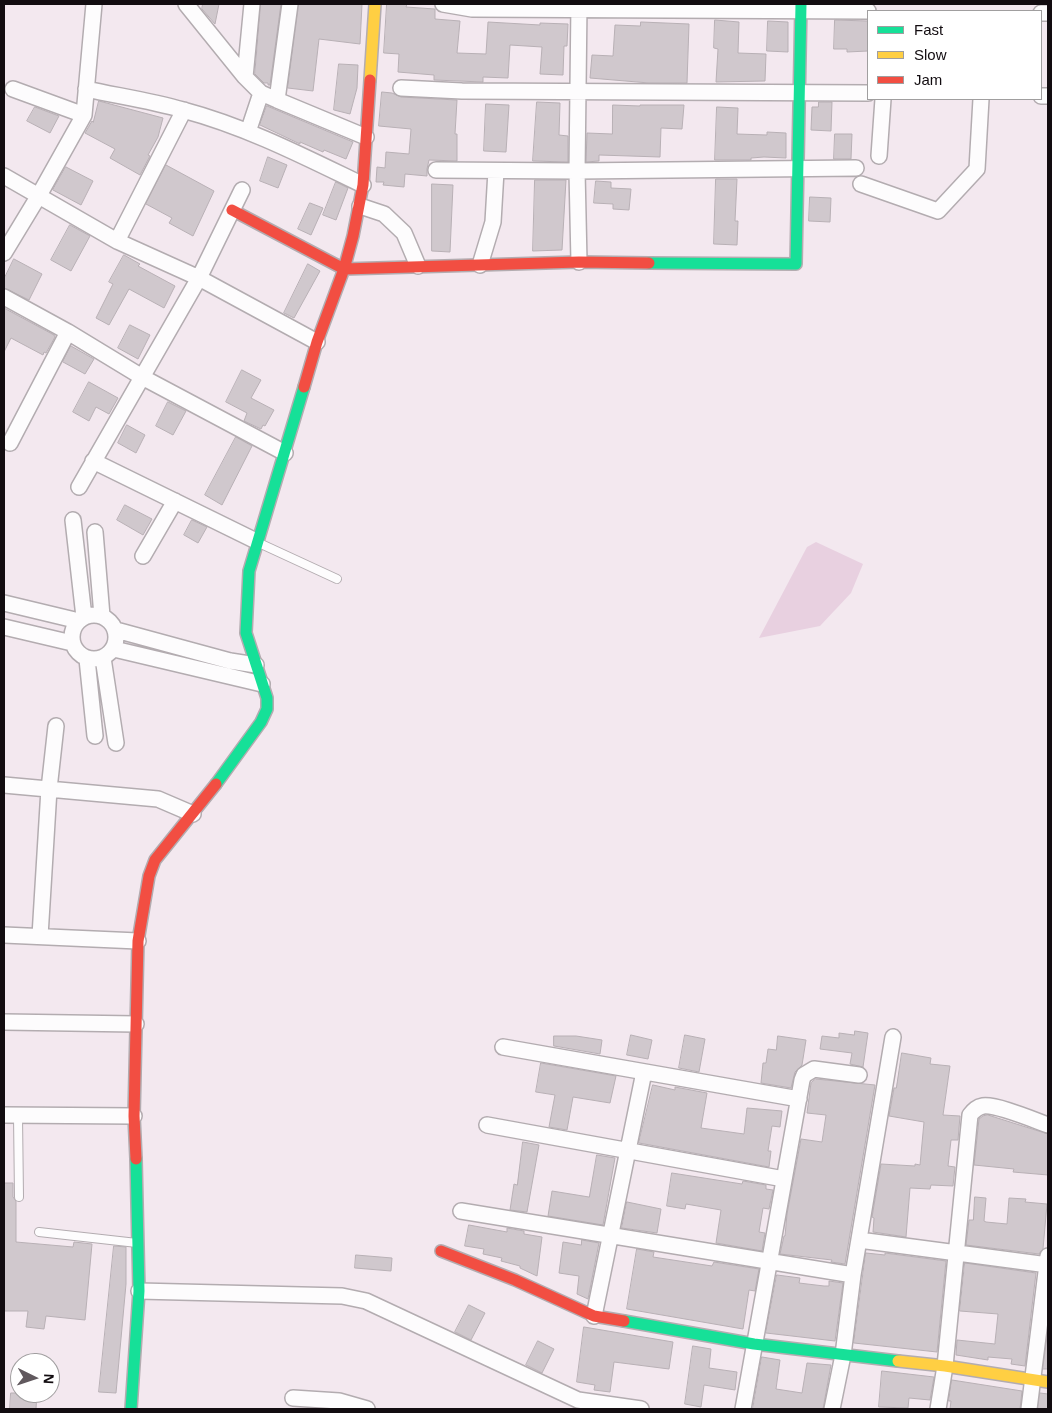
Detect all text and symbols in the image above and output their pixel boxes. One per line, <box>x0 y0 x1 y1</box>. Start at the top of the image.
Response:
legend <box>867 10 1042 100</box>
text: Fast <box>914 21 943 38</box>
text: Slow <box>914 46 947 63</box>
text: Jam <box>914 71 942 88</box>
north arrow <box>10 1353 60 1403</box>
text: N <box>41 1373 57 1385</box>

